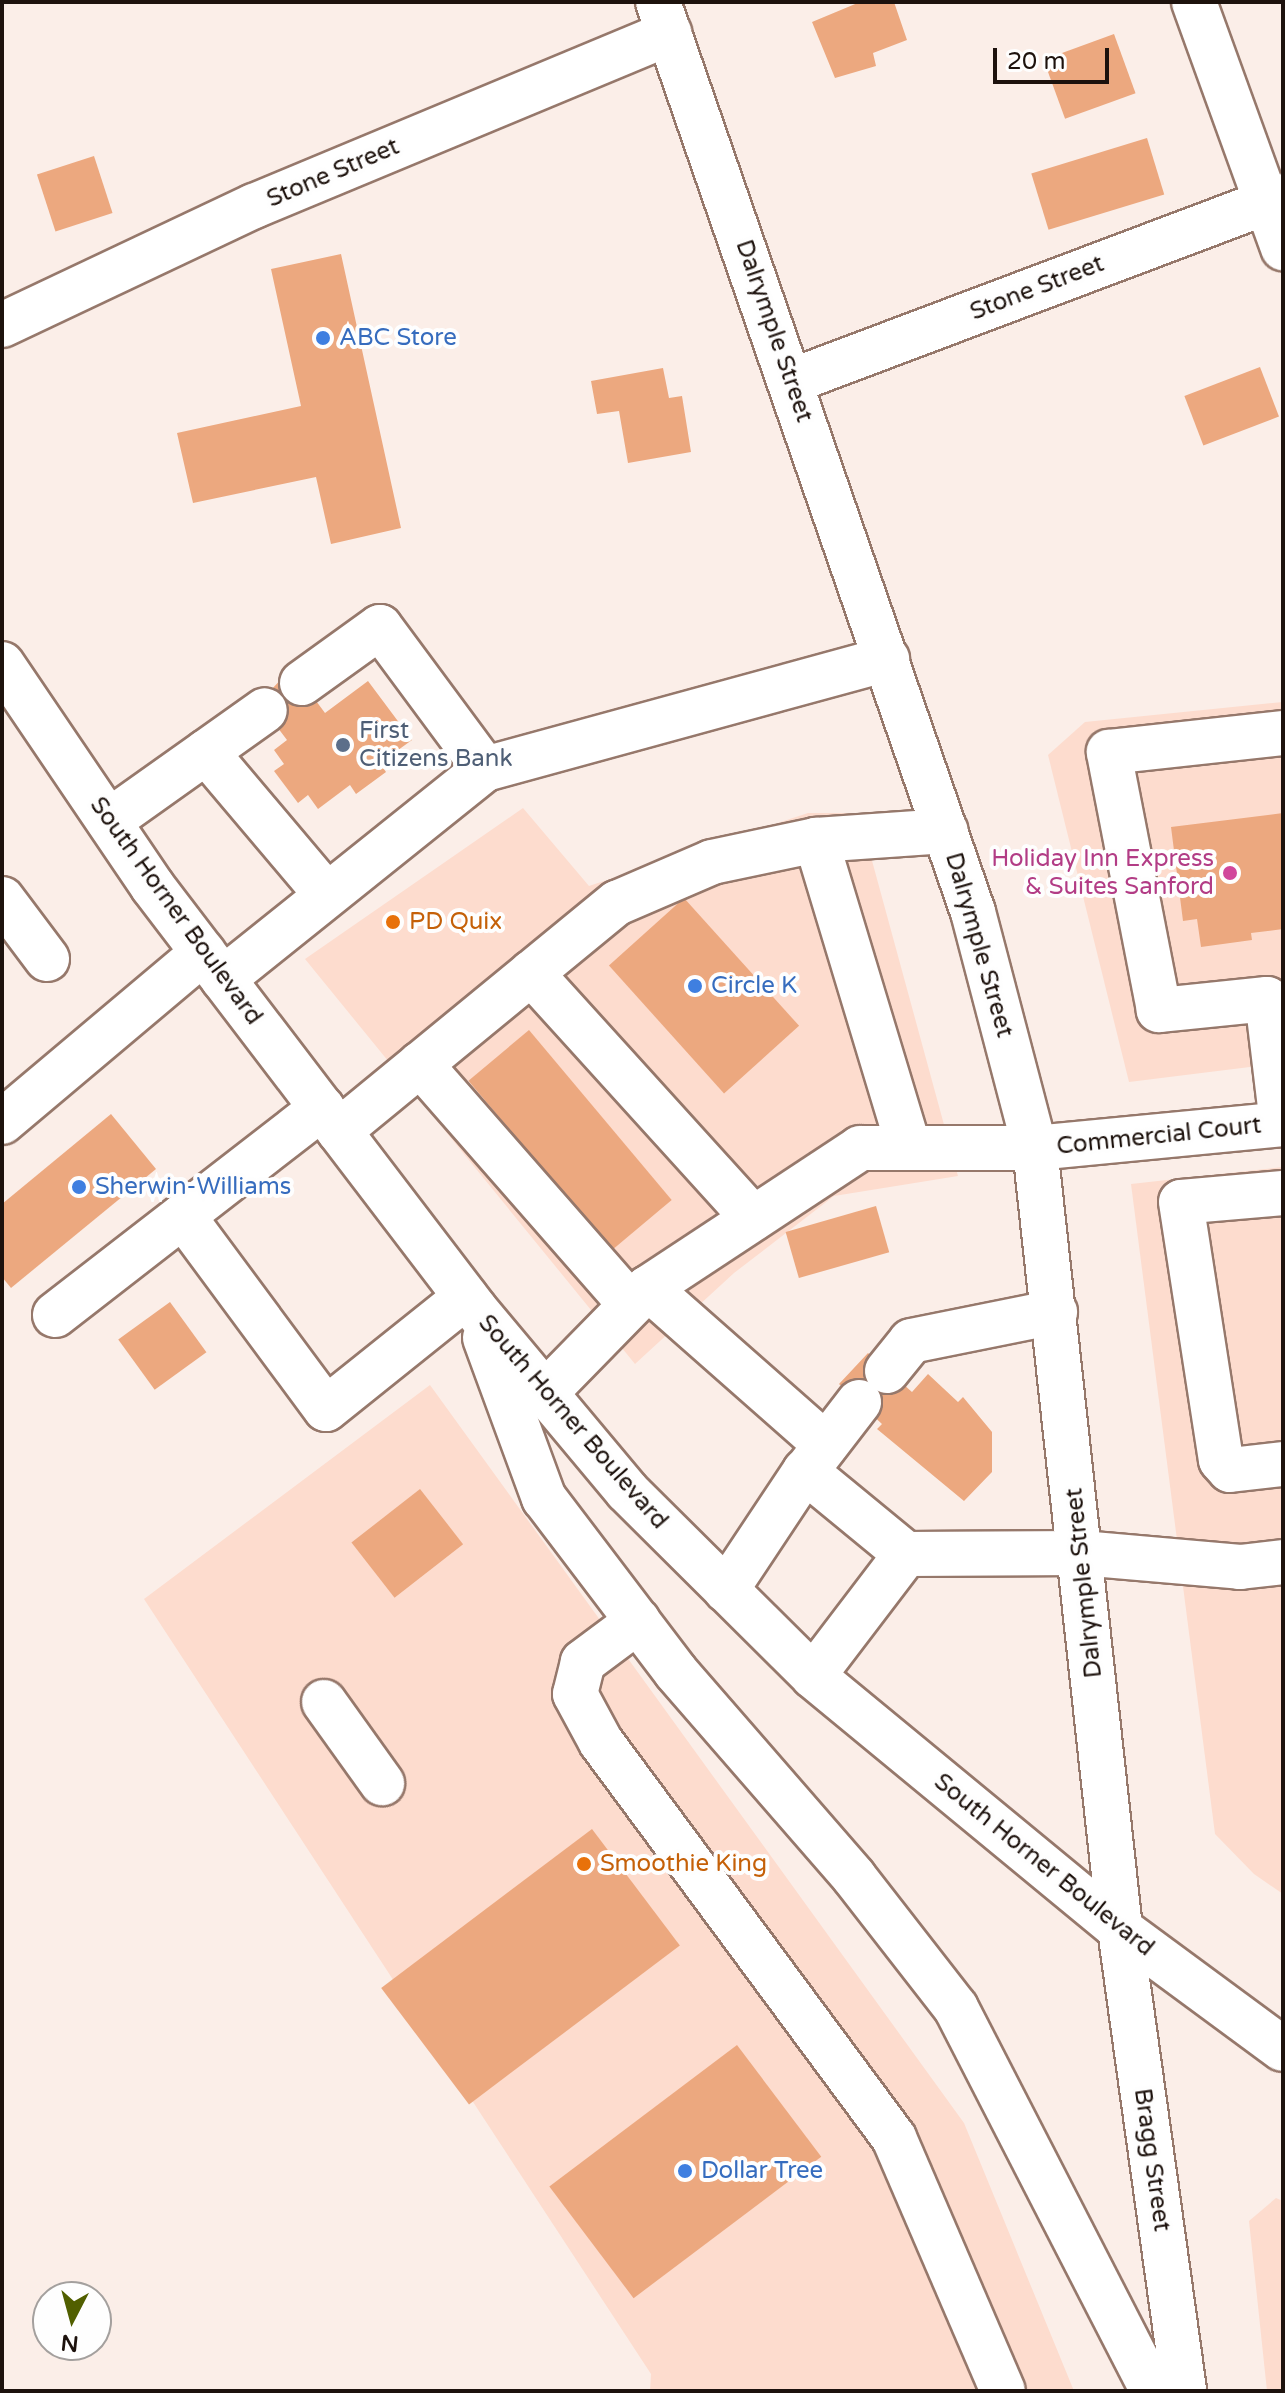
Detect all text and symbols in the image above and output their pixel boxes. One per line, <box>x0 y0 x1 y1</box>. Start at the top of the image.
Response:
scale bar <box>997 32 1113 82</box>
text: 20 m <box>1007 47 1065 76</box>
street label: Stone Street <box>263 132 403 214</box>
street label: Dalrymple Street <box>729 236 819 426</box>
street label: Stone Street <box>966 249 1108 327</box>
place label: ABC Store <box>339 324 457 352</box>
marker: ABC Store <box>314 329 332 347</box>
place label: First Citizens Bank <box>359 717 513 773</box>
marker: First Citizens Bank <box>334 736 352 754</box>
street label: South Horner Boulevard <box>84 792 268 1030</box>
place label: Holiday Inn Express & Suites Sanford <box>991 845 1214 901</box>
street label: Dalrymple Street <box>939 849 1019 1041</box>
marker: Holiday Inn Express & Suites Sanford <box>1221 864 1239 882</box>
place label: PD Quix <box>409 908 502 936</box>
marker: PD Quix <box>384 913 402 931</box>
place label: Circle K <box>711 972 797 1000</box>
marker: Circle K <box>686 977 704 995</box>
street label: Commercial Court <box>1055 1111 1263 1161</box>
place label: Sherwin-Williams <box>95 1173 291 1201</box>
marker: Sherwin-Williams <box>70 1178 88 1196</box>
street label: South Horner Boulevard <box>472 1309 674 1535</box>
street label: Dalrymple Street <box>1060 1487 1108 1679</box>
street label: South Horner Boulevard <box>928 1767 1160 1963</box>
place label: Smoothie King <box>600 1850 767 1878</box>
marker: Smoothie King <box>575 1855 593 1873</box>
street label: Bragg Street <box>1128 2087 1176 2233</box>
place label: Dollar Tree <box>701 2157 823 2185</box>
marker: Dollar Tree <box>676 2162 694 2180</box>
north arrow <box>32 2281 112 2361</box>
text: N <box>60 2329 80 2357</box>

